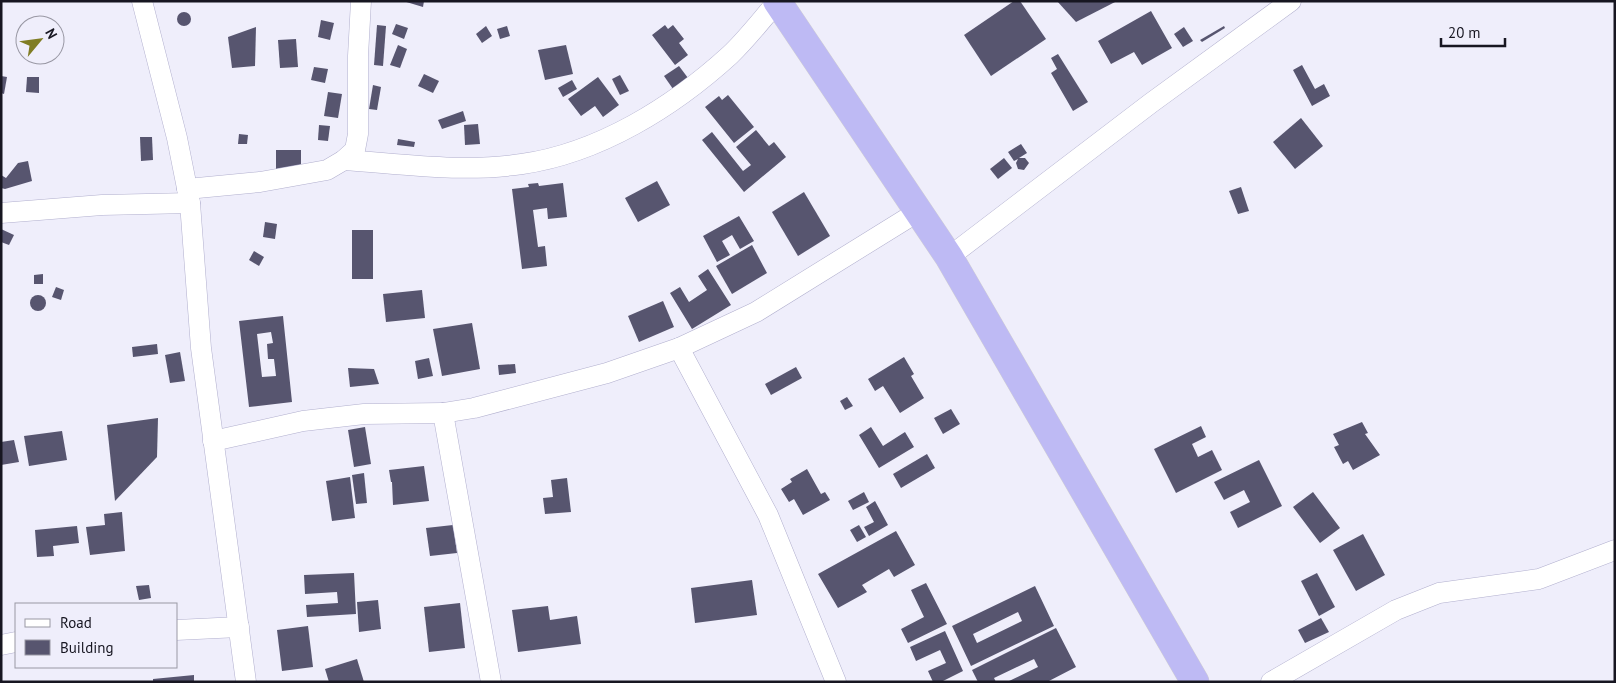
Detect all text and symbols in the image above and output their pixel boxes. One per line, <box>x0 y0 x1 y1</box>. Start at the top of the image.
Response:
north arrow <box>15 15 65 65</box>
scale bar <box>1441 15 1505 47</box>
text: 20 m <box>1448 23 1481 42</box>
text: N <box>41 25 61 42</box>
legend <box>15 603 178 668</box>
text: Road <box>60 613 92 632</box>
text: Building <box>60 638 114 657</box>

